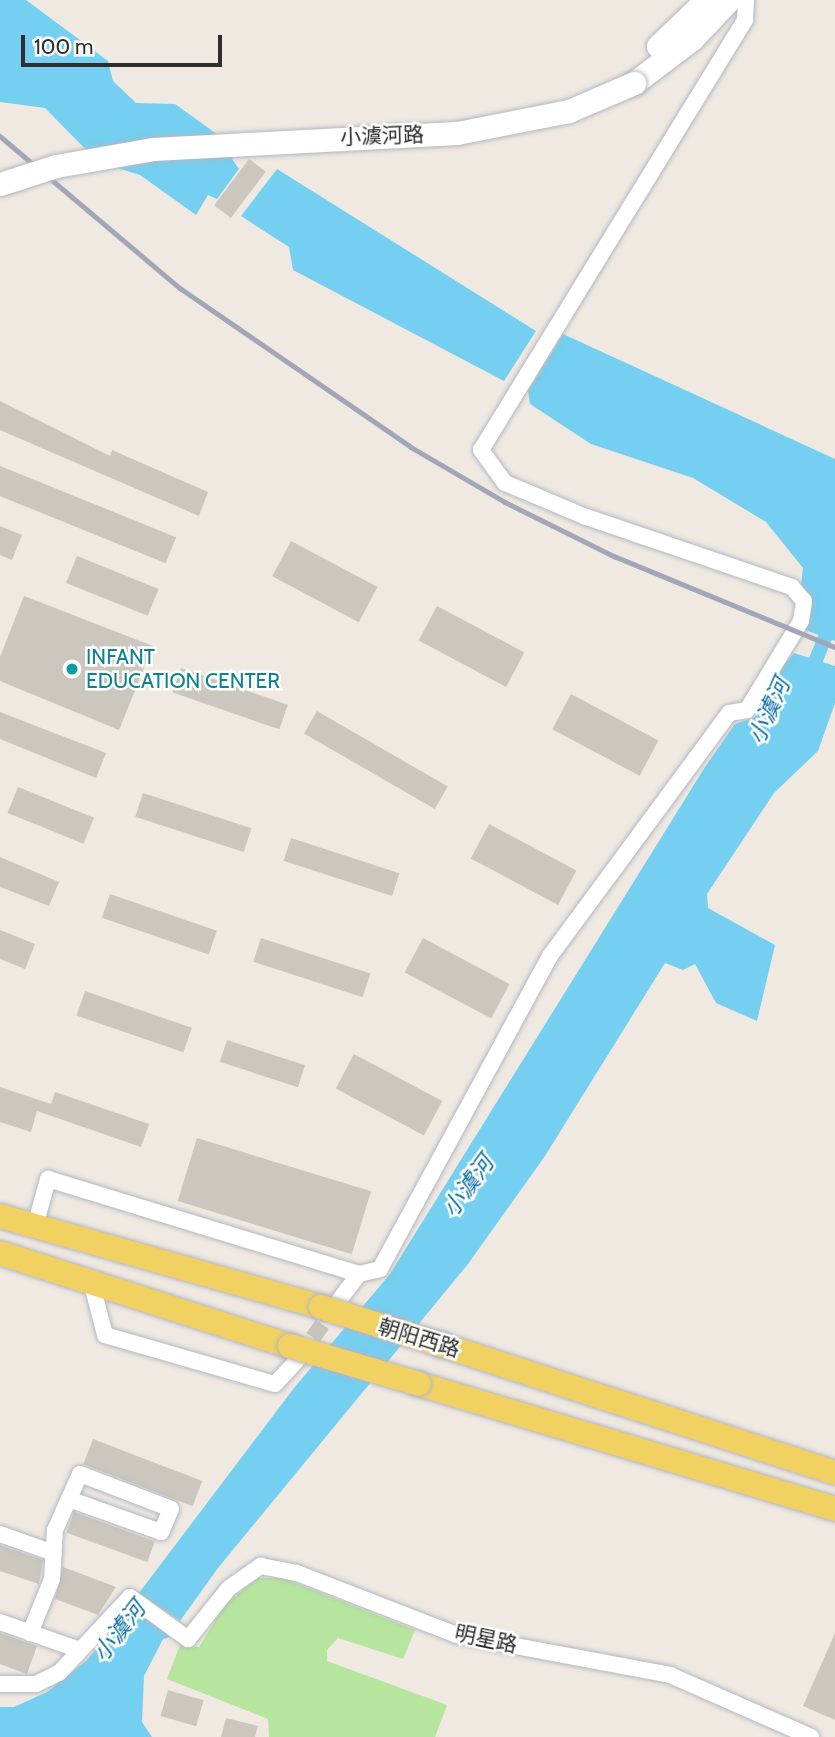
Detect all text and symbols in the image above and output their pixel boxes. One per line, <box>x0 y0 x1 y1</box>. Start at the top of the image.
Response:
scale bar <box>24 21 226 65</box>
text: 100 m <box>34 34 93 59</box>
street label: 小澞河路 <box>340 122 424 150</box>
place label: INFANT EDUCATION CENTER <box>86 644 280 694</box>
marker: INFANT EDUCATION CENTER <box>64 661 80 677</box>
water label: 小澞河 <box>742 674 796 748</box>
water label: 小澞河 <box>437 1150 499 1222</box>
street label: 朝阳西路 <box>375 1314 463 1362</box>
water label: 小澞河 <box>87 1595 151 1667</box>
street label: 明星路 <box>453 1620 519 1658</box>

